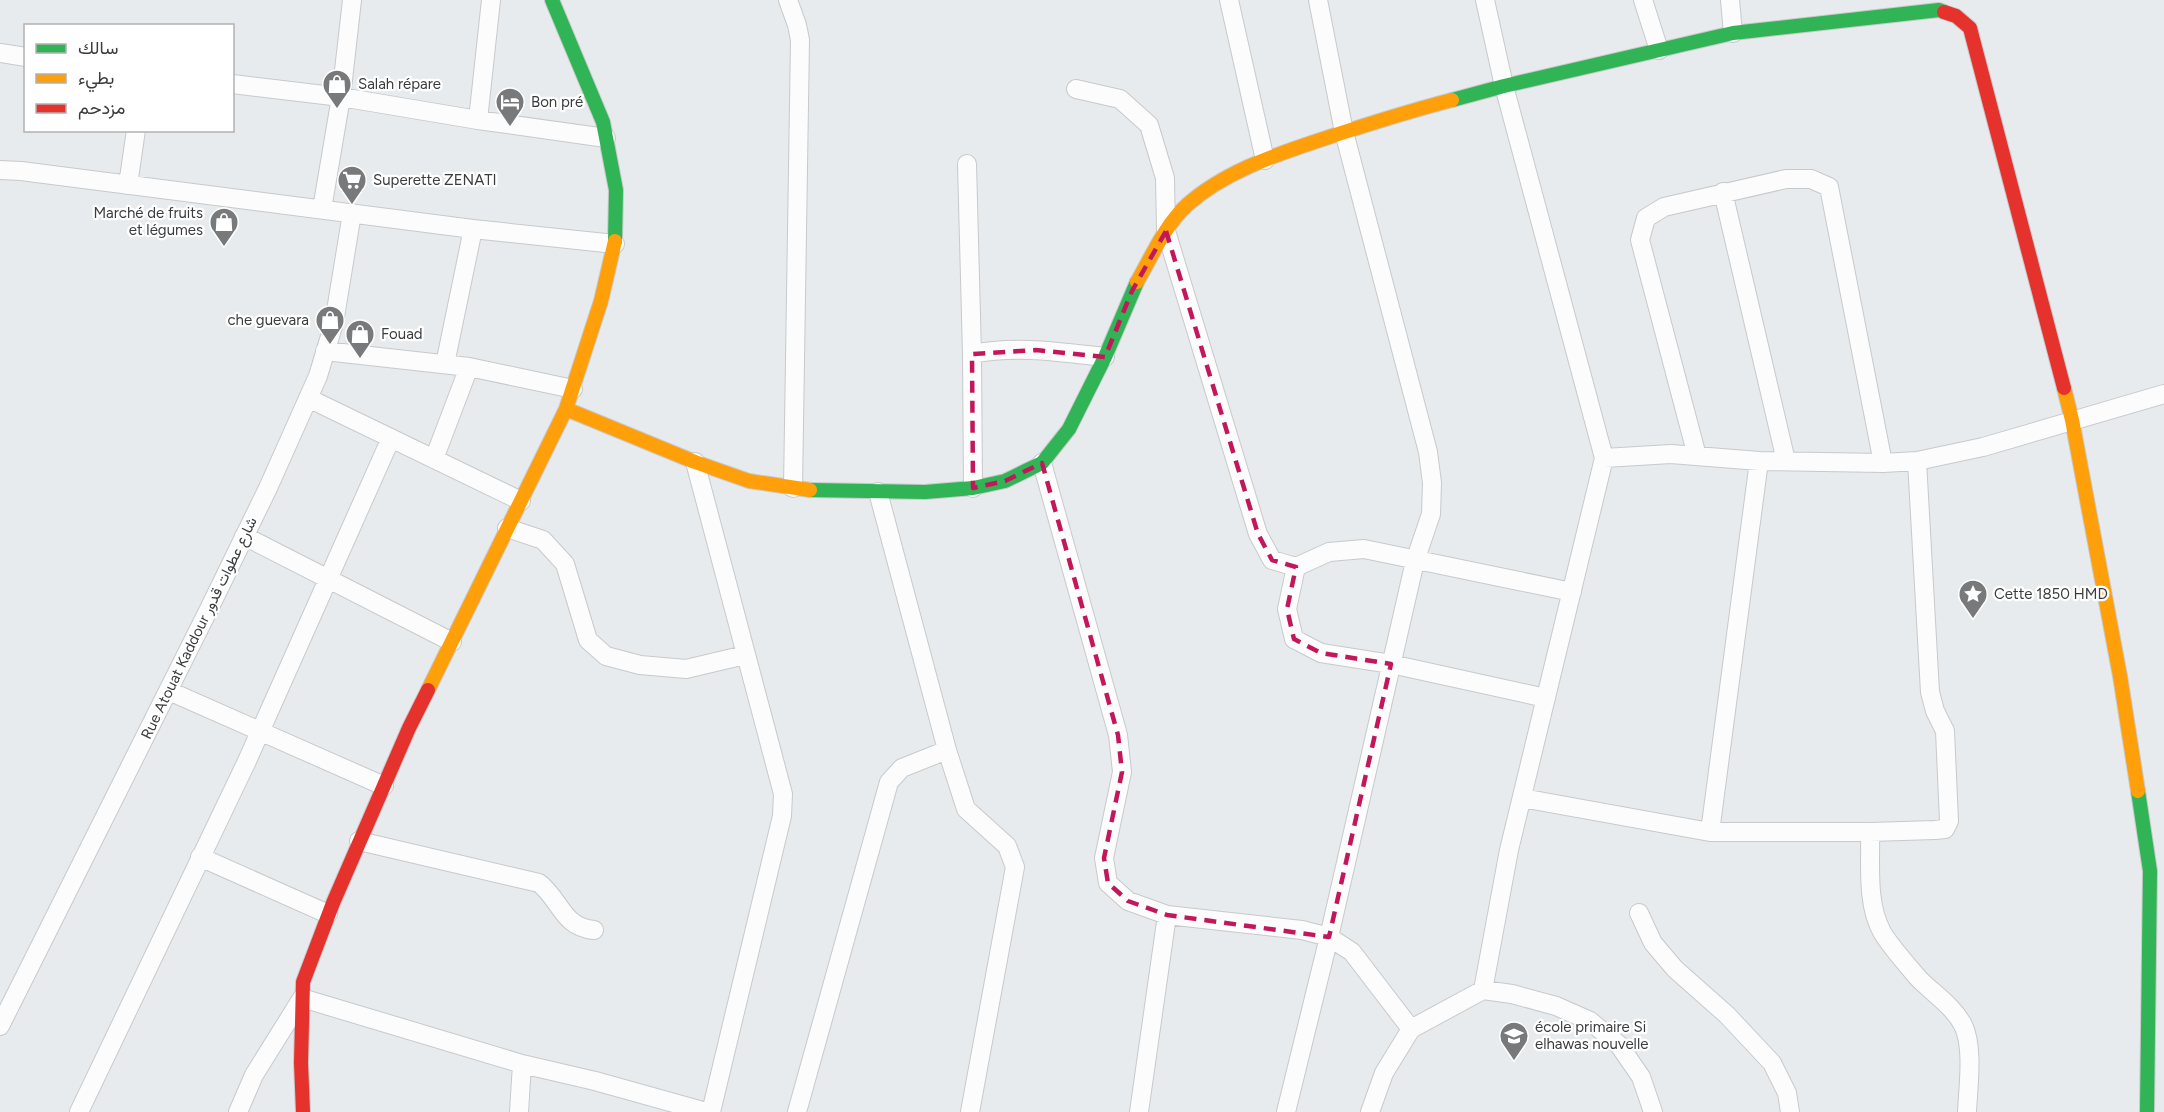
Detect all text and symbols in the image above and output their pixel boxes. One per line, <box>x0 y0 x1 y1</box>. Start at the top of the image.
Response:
legend <box>24 24 234 132</box>
text: سالك <box>78 37 118 59</box>
text: بطيء <box>78 67 114 93</box>
shop icon: Salah répare <box>321 68 353 110</box>
place label: Salah répare <box>358 75 441 93</box>
hotel icon: Bon pré <box>494 86 526 128</box>
place label: Bon pré <box>531 93 583 111</box>
text: مزدحم <box>78 97 125 120</box>
supermarket icon: Superette ZENATI <box>336 164 368 206</box>
place label: Superette ZENATI <box>373 171 497 189</box>
place label: Marché de fruits et légumes <box>93 204 203 239</box>
shop icon: Marché de fruits et légumes <box>208 206 240 248</box>
shop icon: che guevara <box>314 304 346 346</box>
place label: che guevara <box>227 311 309 329</box>
shop icon: Fouad <box>344 318 376 360</box>
place label: Fouad <box>381 325 423 343</box>
street label: Rue Atouat Kaddour شارع عطوات قدور <box>137 514 263 743</box>
place icon: Cette 1850 HMD <box>1957 578 1989 620</box>
place label: Cette 1850 HMD <box>1994 585 2108 603</box>
place label: école primaire Si elhawas nouvelle <box>1535 1018 1648 1053</box>
school or university icon: école primaire Si elhawas nouvelle <box>1498 1020 1530 1062</box>

